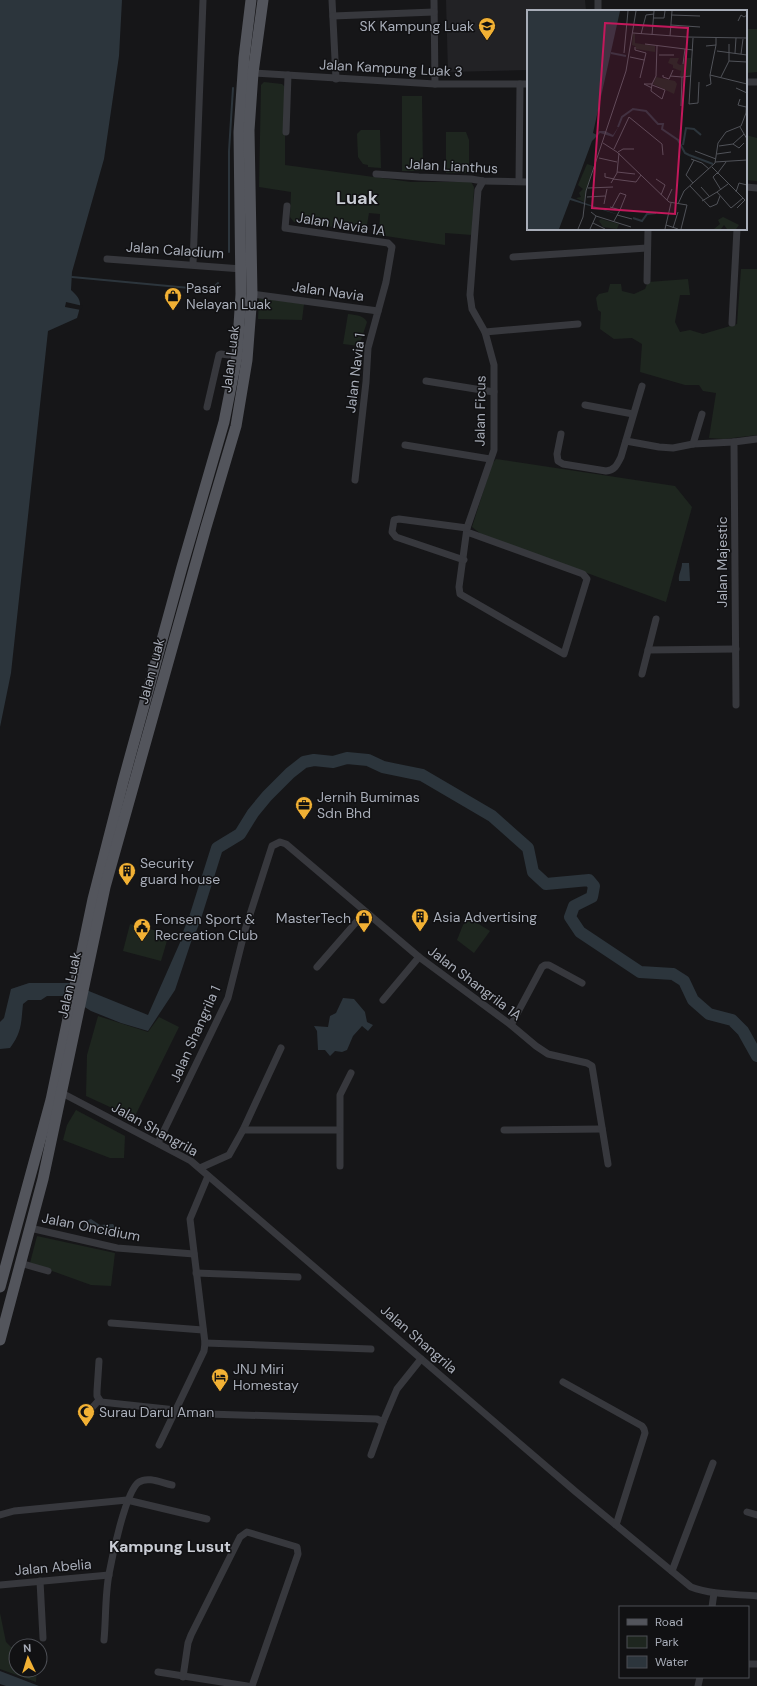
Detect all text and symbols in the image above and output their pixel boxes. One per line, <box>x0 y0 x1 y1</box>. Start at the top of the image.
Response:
inset map <box>527 10 747 230</box>
school or university icon: SK Kampung Luak <box>477 16 497 41</box>
place label: SK Kampung Luak <box>360 17 474 35</box>
street label: Jalan Kampung Luak 3 <box>319 55 463 81</box>
street label: Jalan Lianthus <box>406 155 498 177</box>
district label: Luak <box>336 186 379 210</box>
street label: Jalan Navia 1A <box>295 208 387 240</box>
street label: Jalan Caladium <box>125 238 225 262</box>
street label: Jalan Navia <box>291 277 365 305</box>
place label: Pasar Nelayan Luak <box>186 279 271 313</box>
shop icon: Pasar Nelayan Luak <box>163 286 183 311</box>
street label: Jalan Luak <box>217 325 243 393</box>
street label: Jalan Navia 1 <box>341 332 369 414</box>
street label: Jalan Ficus <box>470 375 490 447</box>
street label: Jalan Majestic <box>713 516 731 608</box>
street label: Jalan Luak <box>134 636 168 706</box>
place label: Jernih Bumimas Sdn Bhd <box>317 788 420 822</box>
office icon: Jernih Bumimas Sdn Bhd <box>294 795 314 820</box>
place label: Security guard house <box>140 854 220 888</box>
building icon: Security guard house <box>117 861 137 886</box>
building icon: Asia Advertising <box>410 907 430 932</box>
shop icon: MasterTech <box>354 908 374 933</box>
place label: Asia Advertising <box>433 908 537 926</box>
place label: MasterTech <box>276 909 351 927</box>
place label: Fonsen Sport & Recreation Club <box>155 910 258 944</box>
public building icon: Fonsen Sport & Recreation Club <box>132 917 152 942</box>
street label: Jalan Shangrila 1A <box>424 942 526 1024</box>
street label: Jalan Luak <box>53 950 85 1020</box>
street label: Jalan Shangrila 1 <box>166 983 224 1085</box>
street label: Jalan Shangrila <box>109 1098 201 1160</box>
street label: Jalan Oncidium <box>40 1209 142 1245</box>
street label: Jalan Shangrila <box>377 1301 461 1377</box>
place label: JNJ Miri Homestay <box>233 1360 299 1394</box>
hotel icon: JNJ Miri Homestay <box>210 1367 230 1392</box>
mosque icon: Surau Darul Aman <box>76 1402 96 1427</box>
place label: Surau Darul Aman <box>99 1403 214 1421</box>
district label: Kampung Lusut <box>109 1536 231 1557</box>
street label: Jalan Abelia <box>14 1555 92 1579</box>
legend <box>619 1606 749 1678</box>
text: Road <box>655 1614 683 1630</box>
text: Park <box>655 1634 679 1650</box>
north arrow <box>8 1638 48 1678</box>
text: N <box>23 1641 32 1655</box>
text: Water <box>655 1654 689 1670</box>

